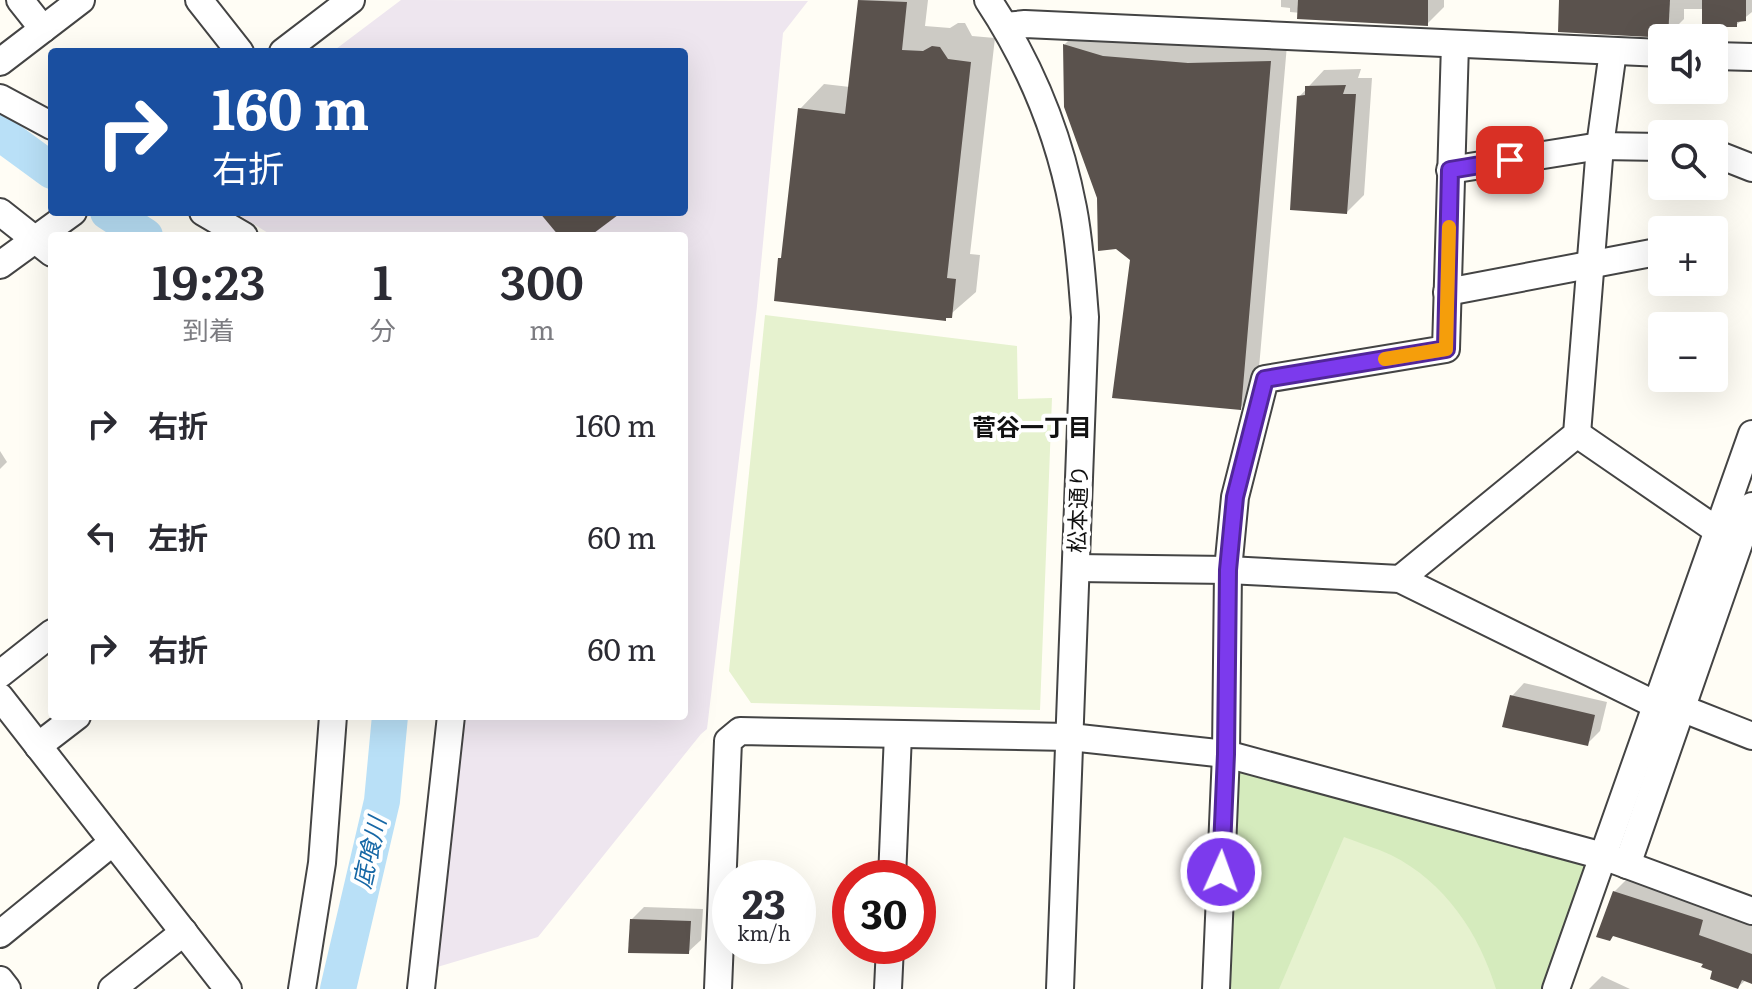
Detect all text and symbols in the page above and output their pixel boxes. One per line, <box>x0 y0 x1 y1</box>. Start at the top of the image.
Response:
map controls <box>1648 24 1728 392</box>
button: sound <box>1648 24 1728 104</box>
text: 160 m <box>212 64 369 147</box>
icon: right <box>80 80 184 184</box>
button: search <box>1648 120 1728 200</box>
pin <box>1476 126 1544 194</box>
icon: arrive <box>1488 138 1532 182</box>
text: 右折 <box>212 140 284 193</box>
button: + <box>1648 216 1728 296</box>
text: 19:23 <box>152 244 266 315</box>
text: 1 <box>373 244 393 315</box>
text: 300 <box>500 244 584 315</box>
text: 到着 <box>183 309 235 348</box>
text: 分 <box>370 309 396 348</box>
text: m <box>529 309 554 348</box>
button: − <box>1648 312 1728 392</box>
icon: right <box>80 402 124 446</box>
text: 右折 <box>148 402 208 446</box>
text: 160 m <box>575 402 656 446</box>
district label: 菅谷一丁目 <box>972 408 1092 443</box>
street label: 松本通り <box>1058 464 1095 554</box>
icon: left <box>80 514 124 558</box>
text: 左折 <box>148 514 208 558</box>
text: 60 m <box>587 514 656 558</box>
icon: right <box>80 626 124 670</box>
text: 右折 <box>148 626 208 670</box>
text: 60 m <box>587 626 656 670</box>
water label: 底喰川 <box>342 811 393 891</box>
position arrow <box>1179 830 1263 914</box>
speed limit sign: 30 <box>832 860 936 964</box>
text: 23 <box>742 872 786 931</box>
text: km/h <box>737 917 791 947</box>

